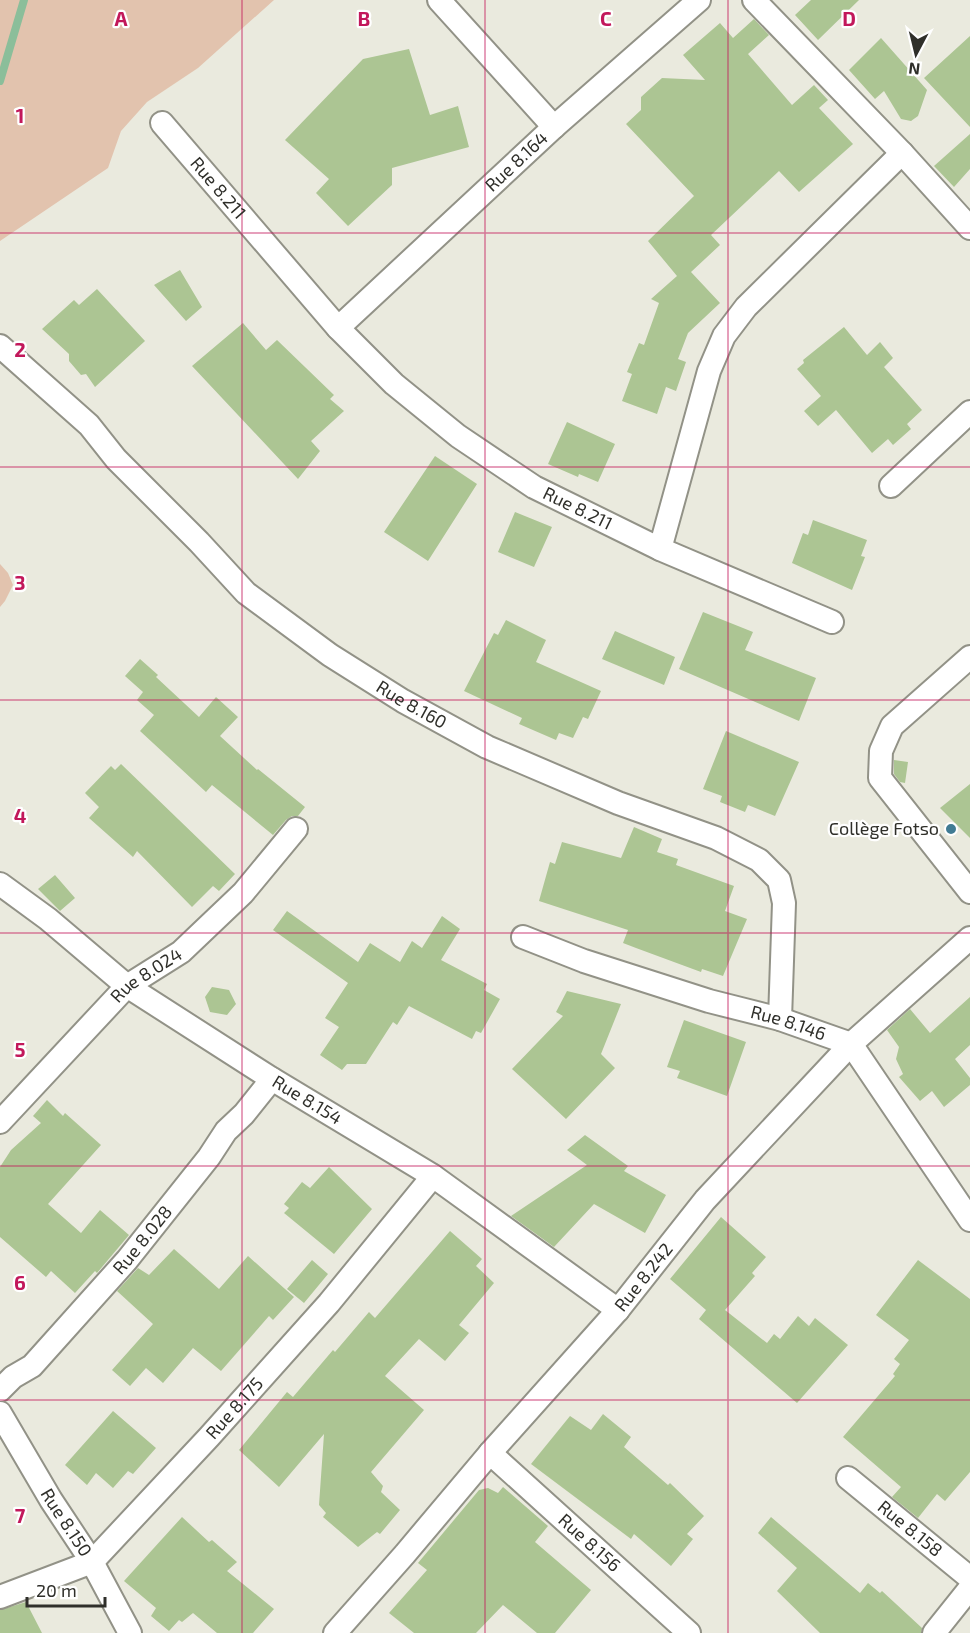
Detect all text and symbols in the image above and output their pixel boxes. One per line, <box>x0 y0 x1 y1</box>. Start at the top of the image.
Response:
text: A <box>114 6 128 30</box>
text: B <box>358 6 370 30</box>
text: C <box>600 6 612 30</box>
text: D <box>842 6 856 30</box>
north arrow <box>886 24 946 84</box>
text: N <box>907 59 921 80</box>
text: 1 <box>16 103 24 127</box>
street label: Rue 8.164 <box>480 126 552 196</box>
street label: Rue 8.211 <box>186 152 251 223</box>
text: 2 <box>14 337 26 361</box>
street label: Rue 8.211 <box>540 481 616 534</box>
text: 3 <box>14 570 26 594</box>
street label: Rue 8.160 <box>373 675 451 733</box>
text: 4 <box>14 803 27 827</box>
place label: Collège Fotso <box>829 817 939 839</box>
marker: Collège Fotso <box>944 822 958 836</box>
street label: Rue 8.024 <box>105 942 186 1007</box>
street label: Rue 8.146 <box>748 1000 829 1044</box>
text: 5 <box>14 1037 26 1061</box>
street label: Rue 8.154 <box>269 1070 346 1129</box>
street label: Rue 8.028 <box>108 1201 176 1278</box>
street label: Rue 8.242 <box>609 1238 677 1316</box>
text: 6 <box>14 1270 26 1294</box>
street label: Rue 8.175 <box>200 1372 267 1443</box>
street label: Rue 8.150 <box>37 1484 97 1560</box>
street label: Rue 8.158 <box>874 1495 947 1561</box>
text: 7 <box>15 1503 26 1527</box>
street label: Rue 8.156 <box>554 1508 626 1576</box>
scale bar <box>27 1570 105 1608</box>
text: 20 m <box>36 1579 77 1601</box>

